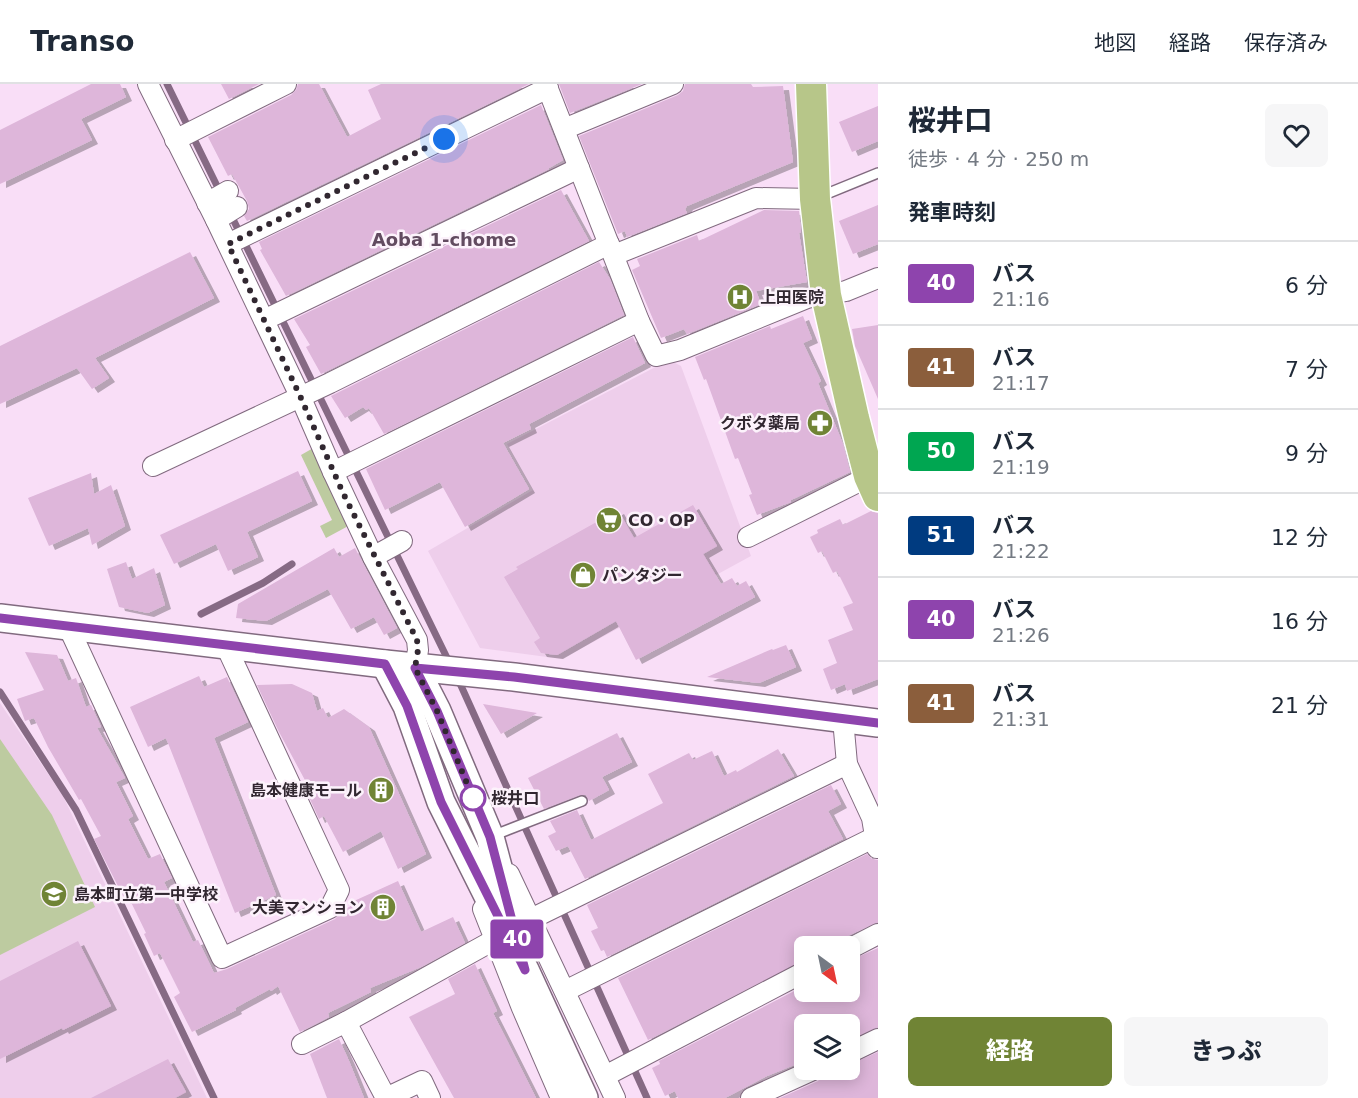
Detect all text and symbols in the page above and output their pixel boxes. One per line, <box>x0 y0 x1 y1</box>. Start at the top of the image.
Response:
text: Transo <box>30 25 135 58</box>
text: 地図 <box>1094 31 1136 55</box>
text: 経路 <box>1169 31 1211 55</box>
text: 保存済み <box>1244 31 1328 55</box>
text: 桜井口 <box>908 104 992 137</box>
button: heart <box>1265 104 1328 167</box>
your location <box>429 124 459 154</box>
text: 徒歩 · 4 分 · 250 m <box>908 147 1089 171</box>
text: 発車時刻 <box>908 200 996 225</box>
district label: Aoba 1-chome <box>372 229 516 250</box>
text: バス <box>992 261 1036 286</box>
text: 40 <box>926 271 956 295</box>
text: 6 分 <box>1285 273 1328 298</box>
hospital icon: 上田医院 <box>725 282 755 312</box>
text: 21:16 <box>992 287 1050 311</box>
place label: 上田医院 <box>760 288 824 307</box>
text: バス <box>992 345 1036 370</box>
text: 41 <box>926 355 956 379</box>
text: 7 分 <box>1285 357 1328 382</box>
text: 21:17 <box>992 371 1050 395</box>
pharmacy icon: クボタ薬局 <box>805 408 835 438</box>
place label: クボタ薬局 <box>720 414 800 433</box>
text: バス <box>992 429 1036 454</box>
text: 50 <box>926 439 956 463</box>
text: 9 分 <box>1285 441 1328 466</box>
text: 21:19 <box>992 455 1050 479</box>
supermarket icon: CO・OP <box>594 505 624 535</box>
place label: CO・OP <box>628 511 695 530</box>
text: バス <box>992 513 1036 538</box>
text: 51 <box>926 523 956 547</box>
text: 12 分 <box>1271 525 1328 550</box>
text: 21:22 <box>992 539 1050 563</box>
shop icon: パンタジー <box>568 560 598 590</box>
place label: パンタジー <box>602 566 683 585</box>
text: バス <box>992 597 1036 622</box>
text: 40 <box>926 607 956 631</box>
text: 16 分 <box>1271 609 1328 634</box>
text: 21:26 <box>992 623 1050 647</box>
text: バス <box>992 681 1036 706</box>
text: 41 <box>926 691 956 715</box>
text: 21 分 <box>1271 693 1328 718</box>
text: 21:31 <box>992 707 1050 731</box>
building icon: 島本健康モール <box>366 775 396 805</box>
place label: 島本健康モール <box>250 781 362 800</box>
marker: 桜井口 <box>460 785 486 811</box>
place label: 桜井口 <box>491 789 539 808</box>
school or university icon: 島本町立第一中学校 <box>39 879 69 909</box>
place label: 島本町立第一中学校 <box>74 885 218 904</box>
building icon: 大美マンション <box>368 892 398 922</box>
place label: 大美マンション <box>252 898 364 917</box>
line badge: 40 <box>490 920 544 958</box>
text: 40 <box>502 927 532 951</box>
north arrow <box>794 936 860 1002</box>
map controls <box>794 936 860 1080</box>
button: layers <box>794 1014 860 1080</box>
button: 経路 <box>908 1017 1112 1086</box>
button: きっぷ <box>1124 1017 1328 1086</box>

